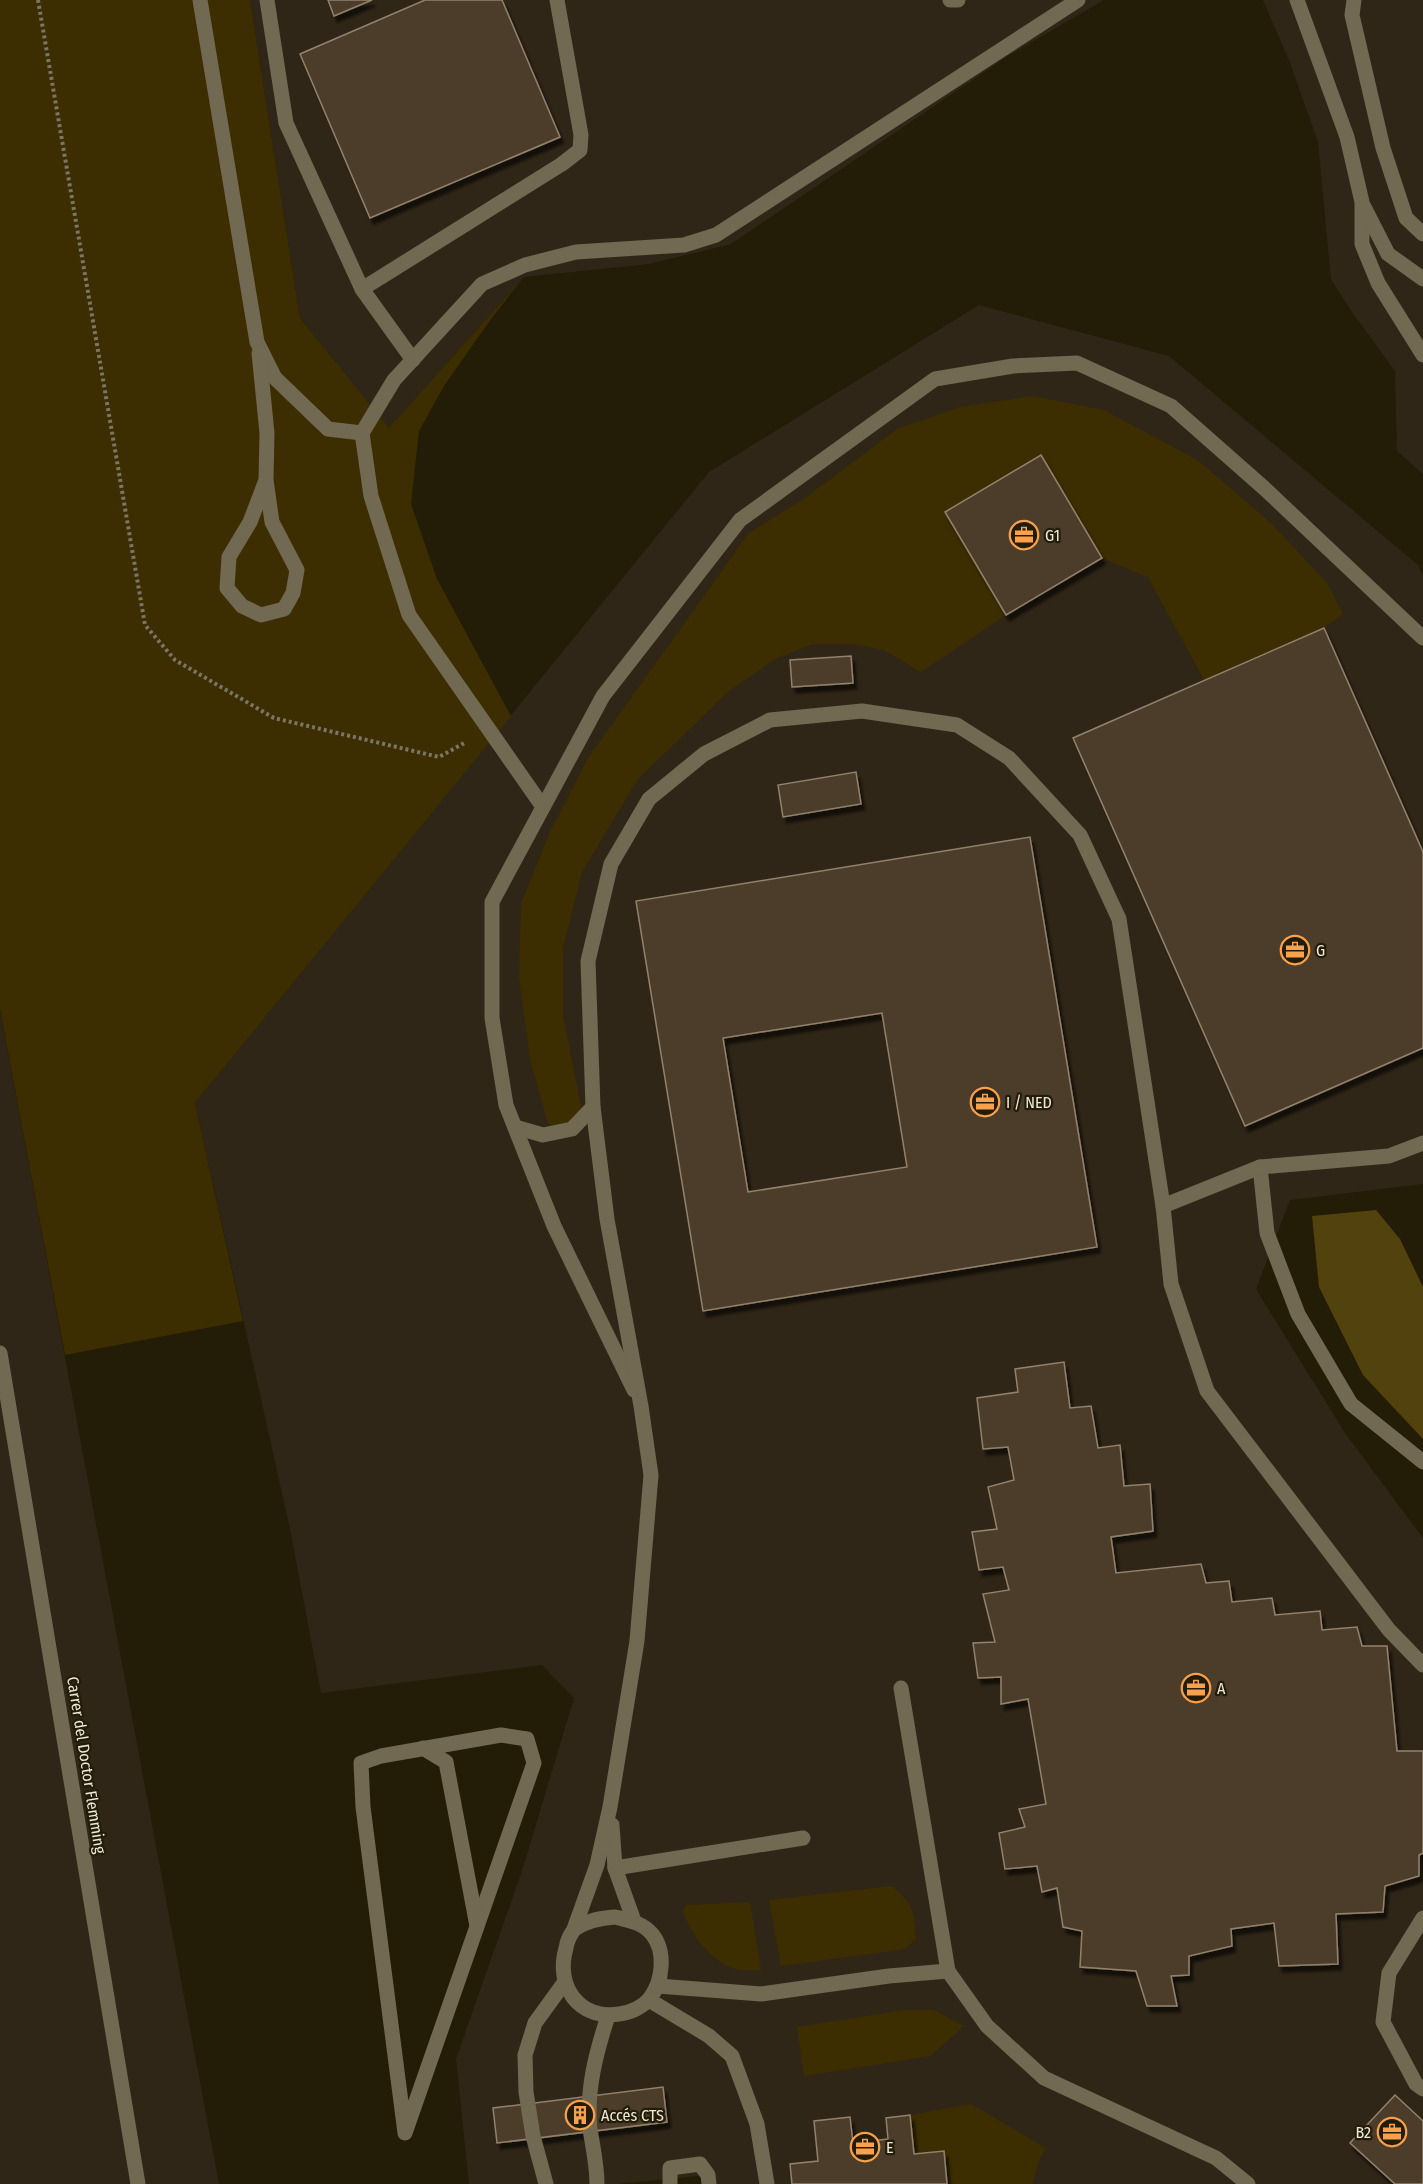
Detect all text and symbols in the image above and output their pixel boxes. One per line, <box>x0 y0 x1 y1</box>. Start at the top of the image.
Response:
office icon: G1 <box>1008 519 1040 551</box>
place label: G1 <box>1045 526 1060 545</box>
office icon: G <box>1279 934 1311 966</box>
place label: G <box>1316 941 1325 960</box>
office icon: I / NED <box>969 1086 1001 1118</box>
place label: I / NED <box>1006 1093 1052 1112</box>
office icon: A <box>1180 1672 1212 1704</box>
street label: Carrer del Doctor Flemming <box>63 1675 110 1855</box>
place label: A <box>1217 1679 1226 1698</box>
building icon: Accés CTS <box>564 2099 596 2131</box>
place label: Accés CTS <box>601 2106 664 2125</box>
office icon: B2 <box>1376 2116 1408 2148</box>
place label: B2 <box>1355 2123 1371 2142</box>
office icon: E <box>849 2131 881 2163</box>
place label: E <box>886 2138 894 2157</box>

